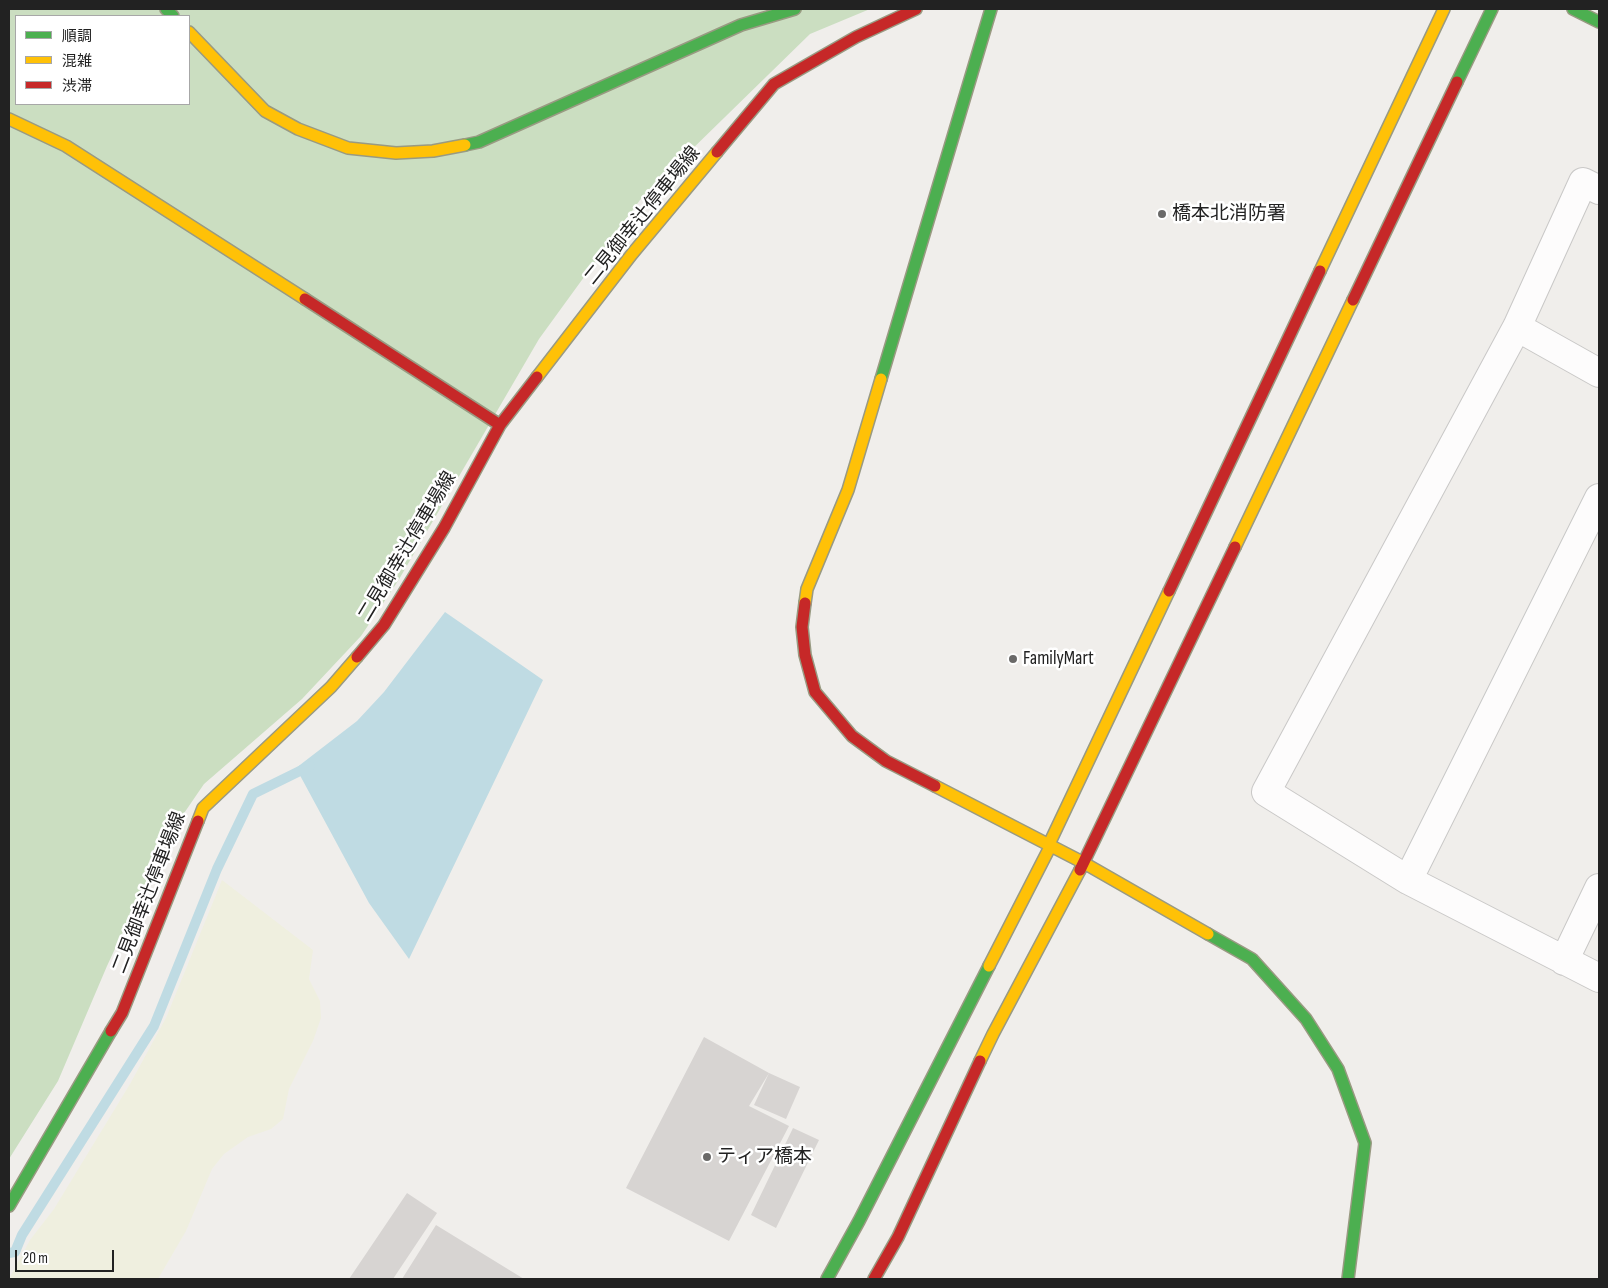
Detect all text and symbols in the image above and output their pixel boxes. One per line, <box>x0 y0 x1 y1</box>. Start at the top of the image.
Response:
legend <box>15 15 190 105</box>
text: 順調 <box>62 27 92 46</box>
text: 混雑 <box>62 52 92 71</box>
text: 渋滞 <box>62 77 92 96</box>
street label: 二見御幸辻停車場線 <box>580 142 706 290</box>
place label: 橋本北消防署 <box>1172 203 1286 225</box>
marker: 橋本北消防署 <box>1156 208 1168 220</box>
street label: 二見御幸辻停車場線 <box>354 468 462 626</box>
place label: FamilyMart <box>1023 648 1094 670</box>
marker: FamilyMart <box>1007 653 1019 665</box>
street label: 二見御幸辻停車場線 <box>109 809 191 977</box>
place label: ティア橋本 <box>717 1146 812 1168</box>
marker: ティア橋本 <box>701 1151 713 1163</box>
scale bar <box>18 1240 116 1272</box>
text: 20 m <box>23 1249 48 1268</box>

